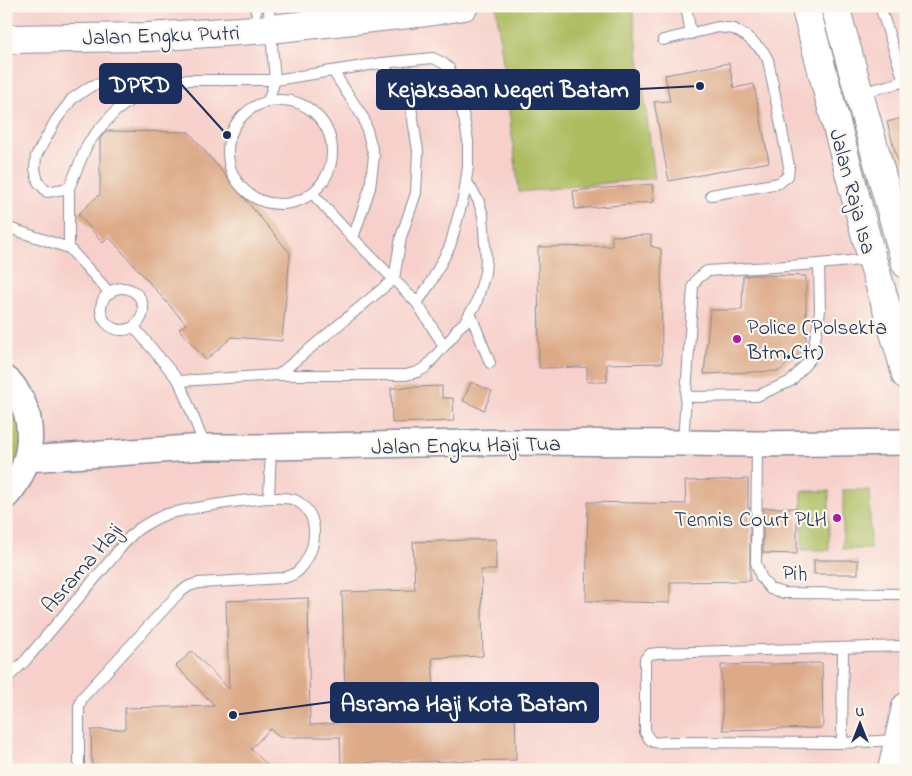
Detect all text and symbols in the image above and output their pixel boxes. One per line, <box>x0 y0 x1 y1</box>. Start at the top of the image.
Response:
street label: Jalan Engku Putri <box>82 18 240 57</box>
callout: DPRD <box>100 64 181 103</box>
text: DPRD <box>109 69 170 104</box>
callout: Kejaksaan Negeri Batam <box>377 70 639 109</box>
text: Kejaksaan Negeri Batam <box>387 74 629 110</box>
street label: Jalan Raja Isa <box>819 126 883 258</box>
place label: Police (Polsekta Btm.Ctr) <box>746 313 887 370</box>
marker: Police (Polsekta Btm.Ctr) <box>731 333 743 345</box>
street label: Jalan Engku Haji Tua <box>371 429 561 466</box>
place label: Tennis Court PLH <box>674 505 827 537</box>
marker: Tennis Court PLH <box>831 512 843 524</box>
street label: Asrama Haji <box>35 517 132 621</box>
street label: Pih <box>780 558 809 592</box>
callout: Asrama Haji Kota Batam <box>331 683 598 722</box>
text: Asrama Haji Kota Batam <box>341 688 588 723</box>
north arrow <box>834 698 884 748</box>
text: U <box>856 702 865 723</box>

